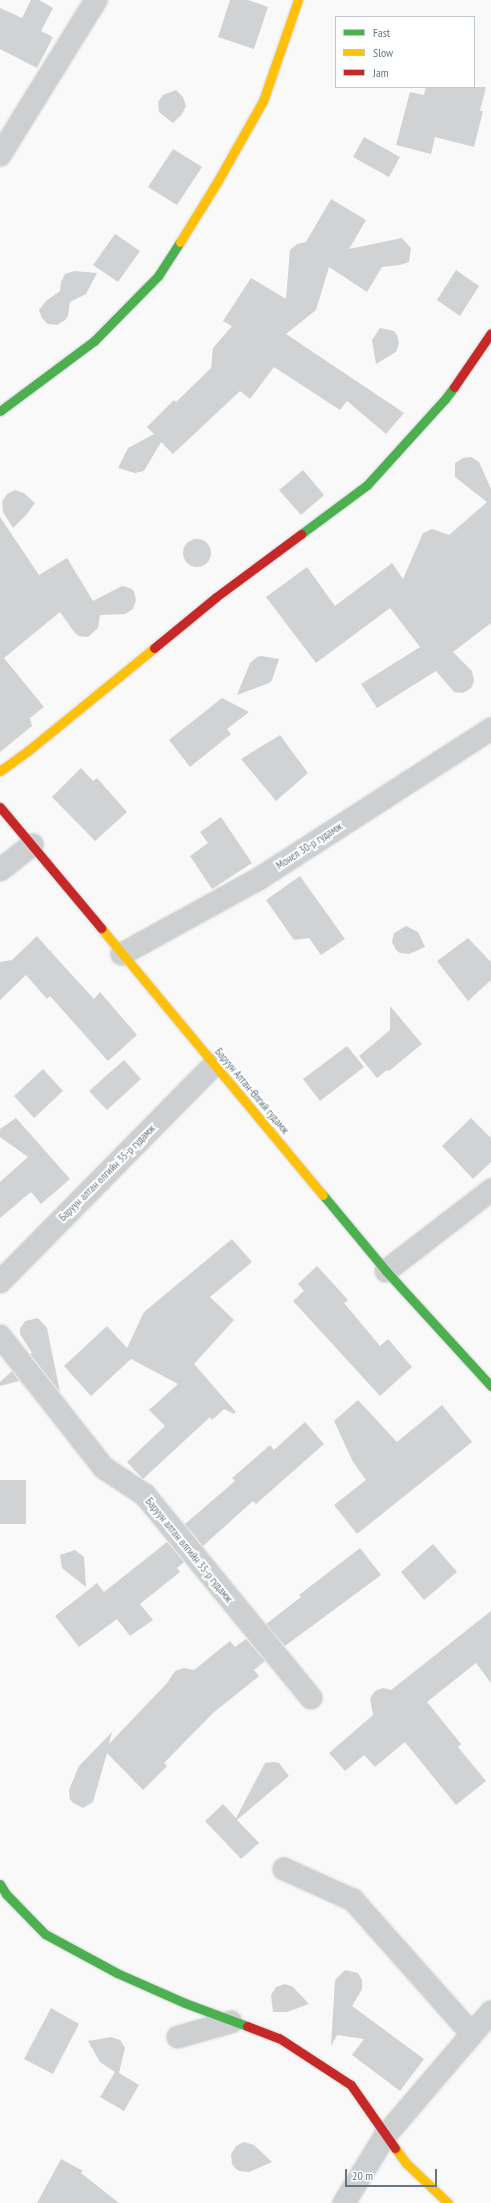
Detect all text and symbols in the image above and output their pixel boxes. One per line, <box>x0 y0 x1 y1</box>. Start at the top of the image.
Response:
legend <box>335 16 475 88</box>
text: Fast <box>373 25 390 40</box>
text: Slow <box>373 45 393 60</box>
text: Jam <box>373 65 389 80</box>
street label: Монел 30-р гудамж <box>274 820 344 872</box>
street label: Баруун Алтан-Өлгий гудамж <box>212 1045 292 1137</box>
street label: Баруун алтан өлгийн 35-р гудамж <box>56 1122 158 1224</box>
street label: Баруун алтан өлгийн 35-р гудамж <box>143 1495 235 1605</box>
scale bar <box>347 2161 439 2187</box>
text: 20 m <box>352 2168 373 2183</box>

